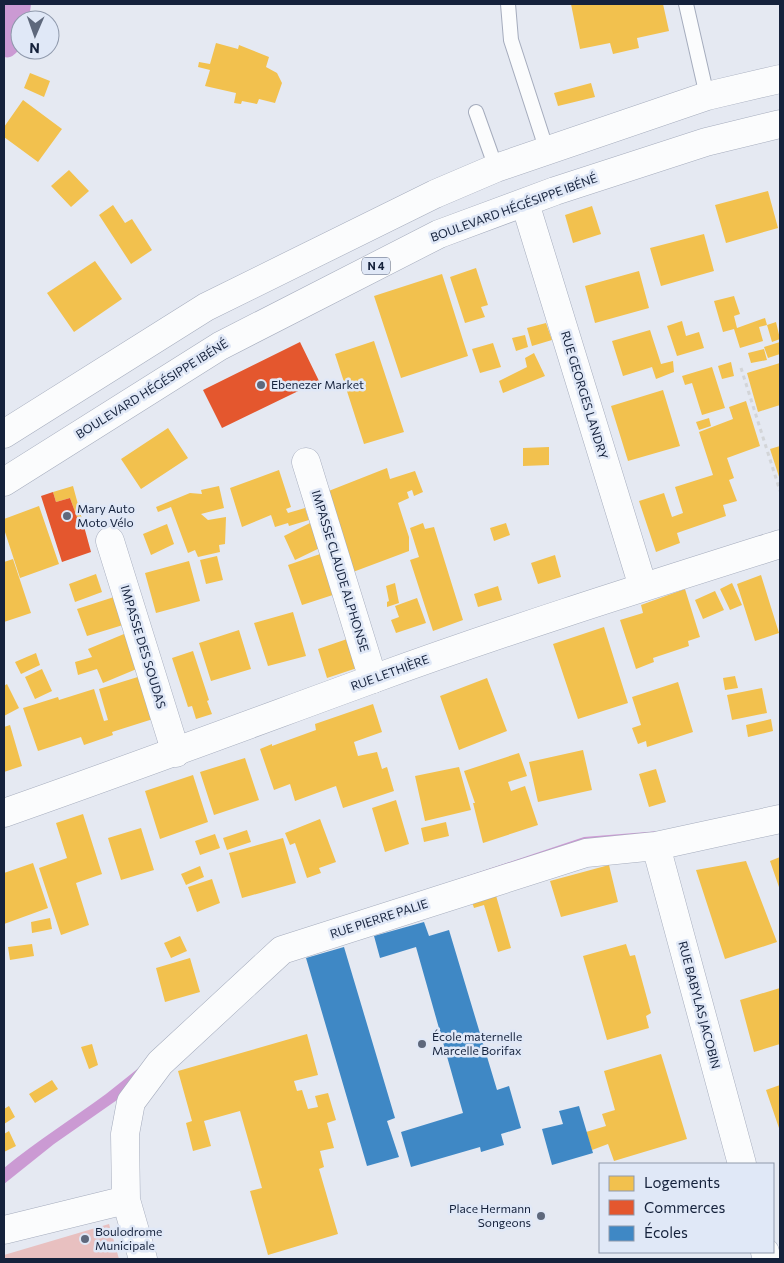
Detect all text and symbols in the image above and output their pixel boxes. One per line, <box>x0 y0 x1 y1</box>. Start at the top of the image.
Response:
north arrow <box>10 10 60 60</box>
text: N <box>29 40 40 57</box>
street label: BOULEVARD HÉGÉSIPPE IBÉNÉ <box>428 170 599 244</box>
road number: N 4 <box>362 258 390 274</box>
street label: RUE GEORGES LANDRY <box>559 329 611 461</box>
street label: BOULEVARD HÉGÉSIPPE IBÉNÉ <box>73 335 230 441</box>
place label: Ebenezer Market <box>271 377 364 391</box>
marker: Ebenezer Market <box>255 379 267 391</box>
street label: IMPASSE CLAUDE ALPHONSE <box>310 488 372 653</box>
place label: Mary Auto Moto Vélo <box>77 501 135 529</box>
marker: Mary Auto Moto Vélo <box>61 510 73 522</box>
street label: IMPASSE DES SOUDAS <box>119 583 169 710</box>
street label: RUE LETHIÈRE <box>349 651 431 693</box>
street label: RUE PIERRE PALIE <box>328 896 429 940</box>
street label: RUE BABYLAS JACOBIN <box>675 939 724 1070</box>
place label: École maternelle Marcelle Borifax <box>432 1029 522 1057</box>
marker: École maternelle Marcelle Borifax <box>416 1038 428 1050</box>
legend <box>599 1163 774 1253</box>
text: Logements <box>644 1173 720 1191</box>
text: Commerces <box>644 1198 725 1216</box>
place label: Place Hermann Songeons <box>449 1201 531 1229</box>
marker: Place Hermann Songeons <box>535 1210 547 1222</box>
text: Écoles <box>644 1222 688 1241</box>
place label: Boulodrome Municipale <box>95 1224 162 1252</box>
marker: Boulodrome Municipale <box>79 1233 91 1245</box>

